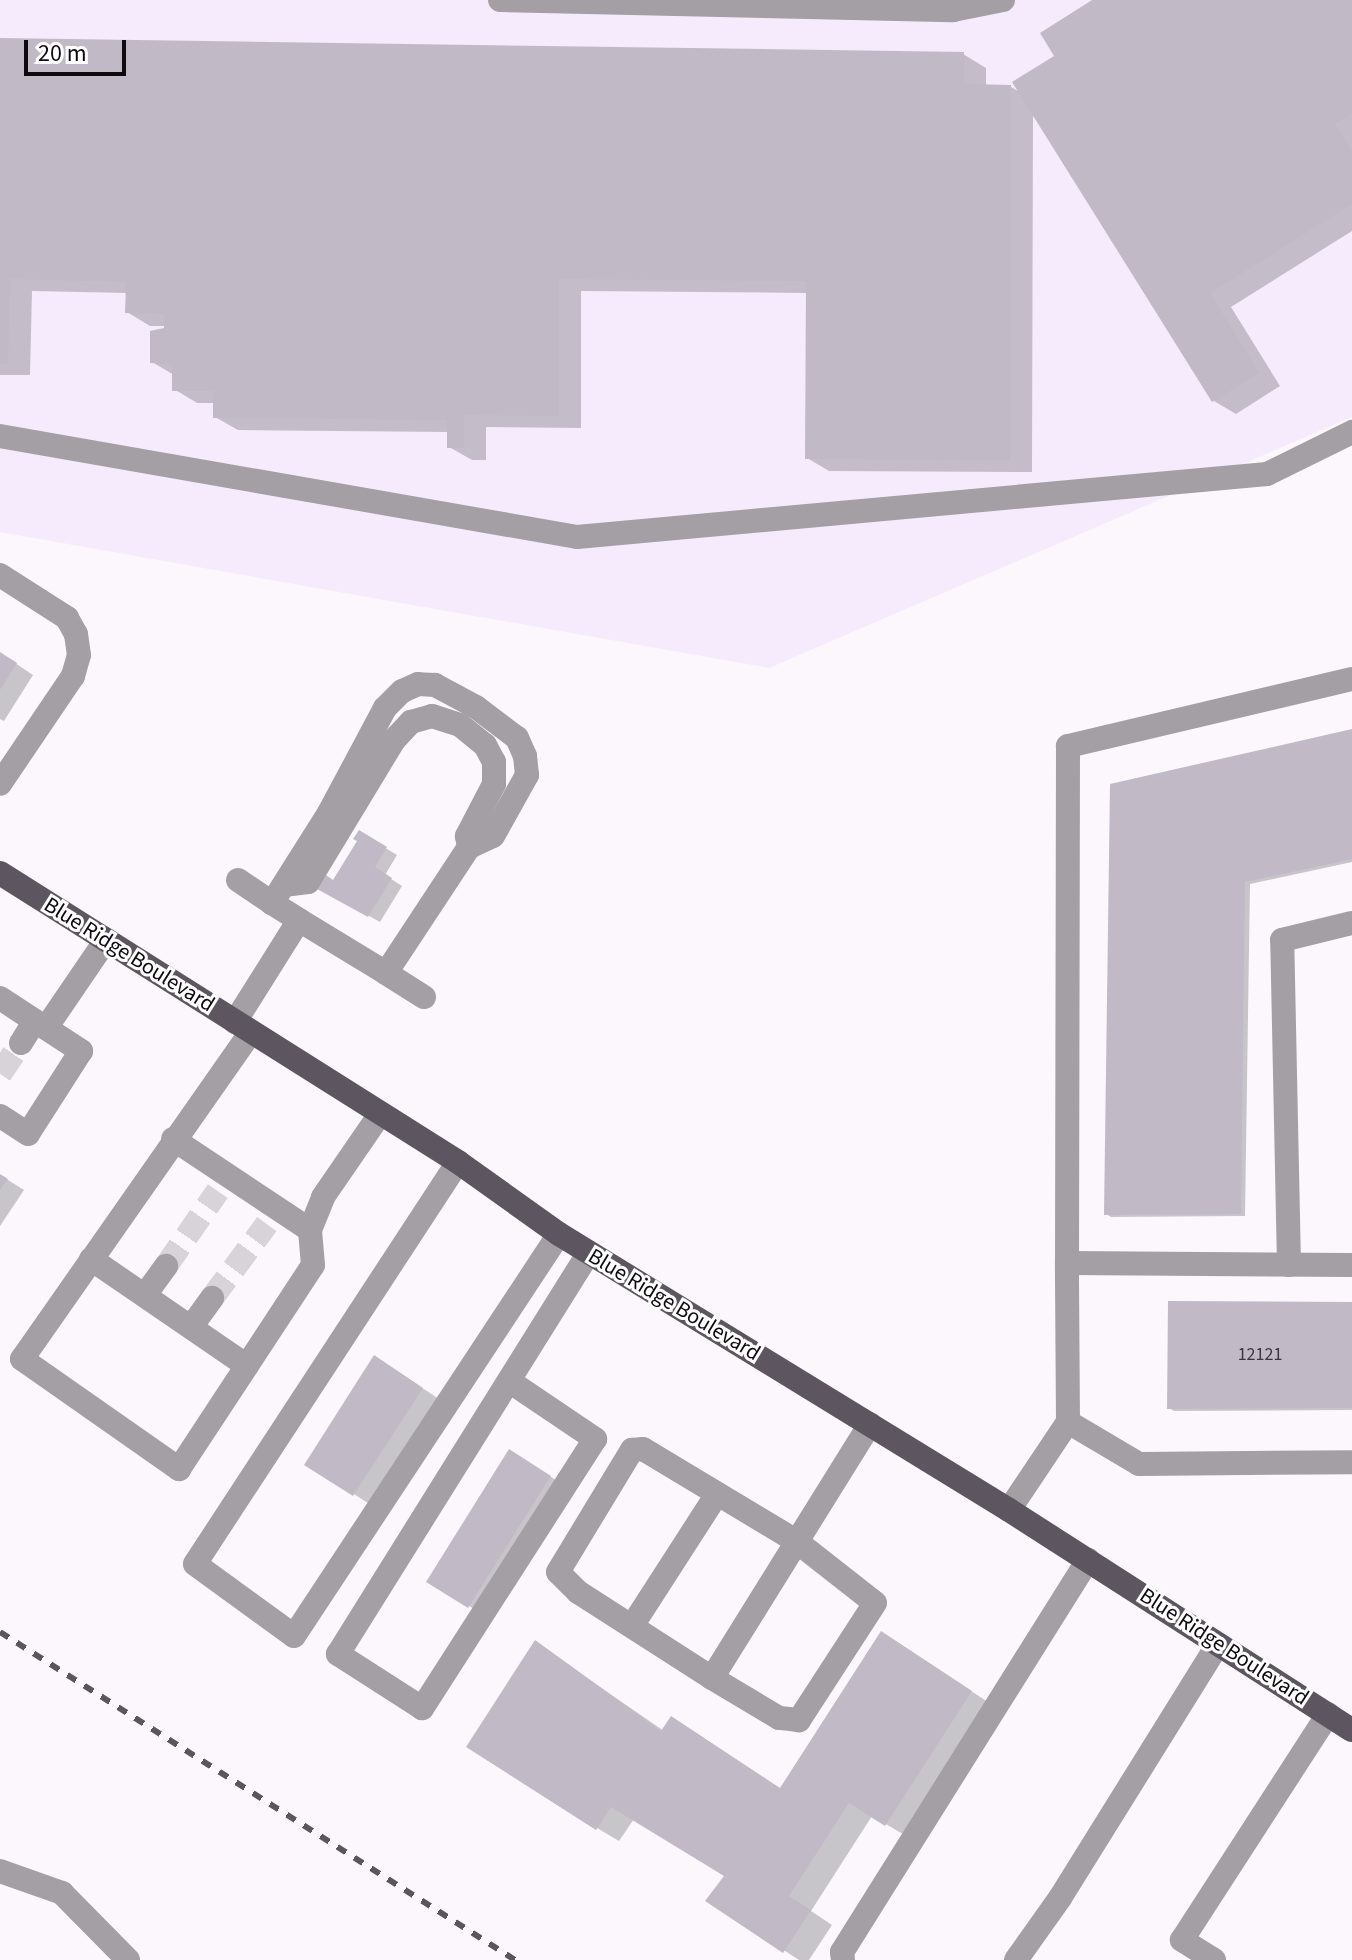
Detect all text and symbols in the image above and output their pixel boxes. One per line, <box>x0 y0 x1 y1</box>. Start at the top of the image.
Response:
scale bar <box>28 24 130 74</box>
text: 20 m <box>38 36 87 71</box>
street label: Blue Ridge Boulevard <box>39 892 219 1018</box>
street label: Blue Ridge Boulevard <box>583 1243 765 1367</box>
house number: 12121 <box>1238 1344 1282 1366</box>
street label: Blue Ridge Boulevard <box>1135 1583 1313 1711</box>

